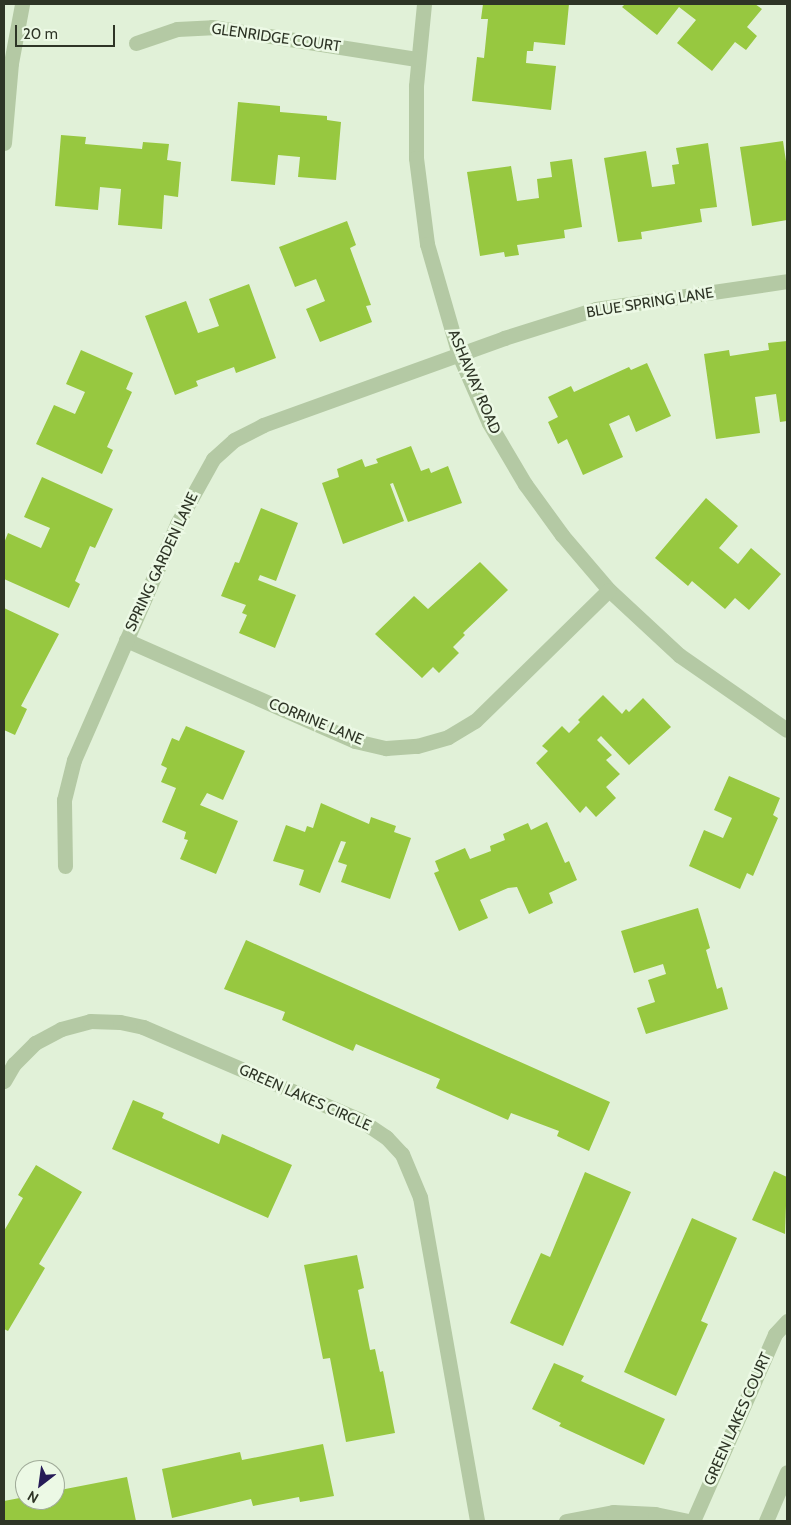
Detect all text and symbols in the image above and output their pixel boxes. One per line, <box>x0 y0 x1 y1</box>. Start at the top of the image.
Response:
scale bar <box>18 15 118 47</box>
street label: GLENRIDGE COURT <box>210 20 342 56</box>
text: 20 m <box>23 25 58 43</box>
street label: BLUE SPRING LANE <box>585 284 715 322</box>
street label: ASHAWAY ROAD <box>444 327 504 437</box>
street label: SPRING GARDEN LANE <box>122 490 202 634</box>
street label: CORRINE LANE <box>266 695 366 749</box>
street label: GREEN LAKES CIRCLE <box>236 1061 374 1135</box>
street label: GREEN LAKES COURT <box>701 1350 775 1488</box>
north arrow <box>15 1460 65 1510</box>
text: N <box>24 1487 42 1507</box>

